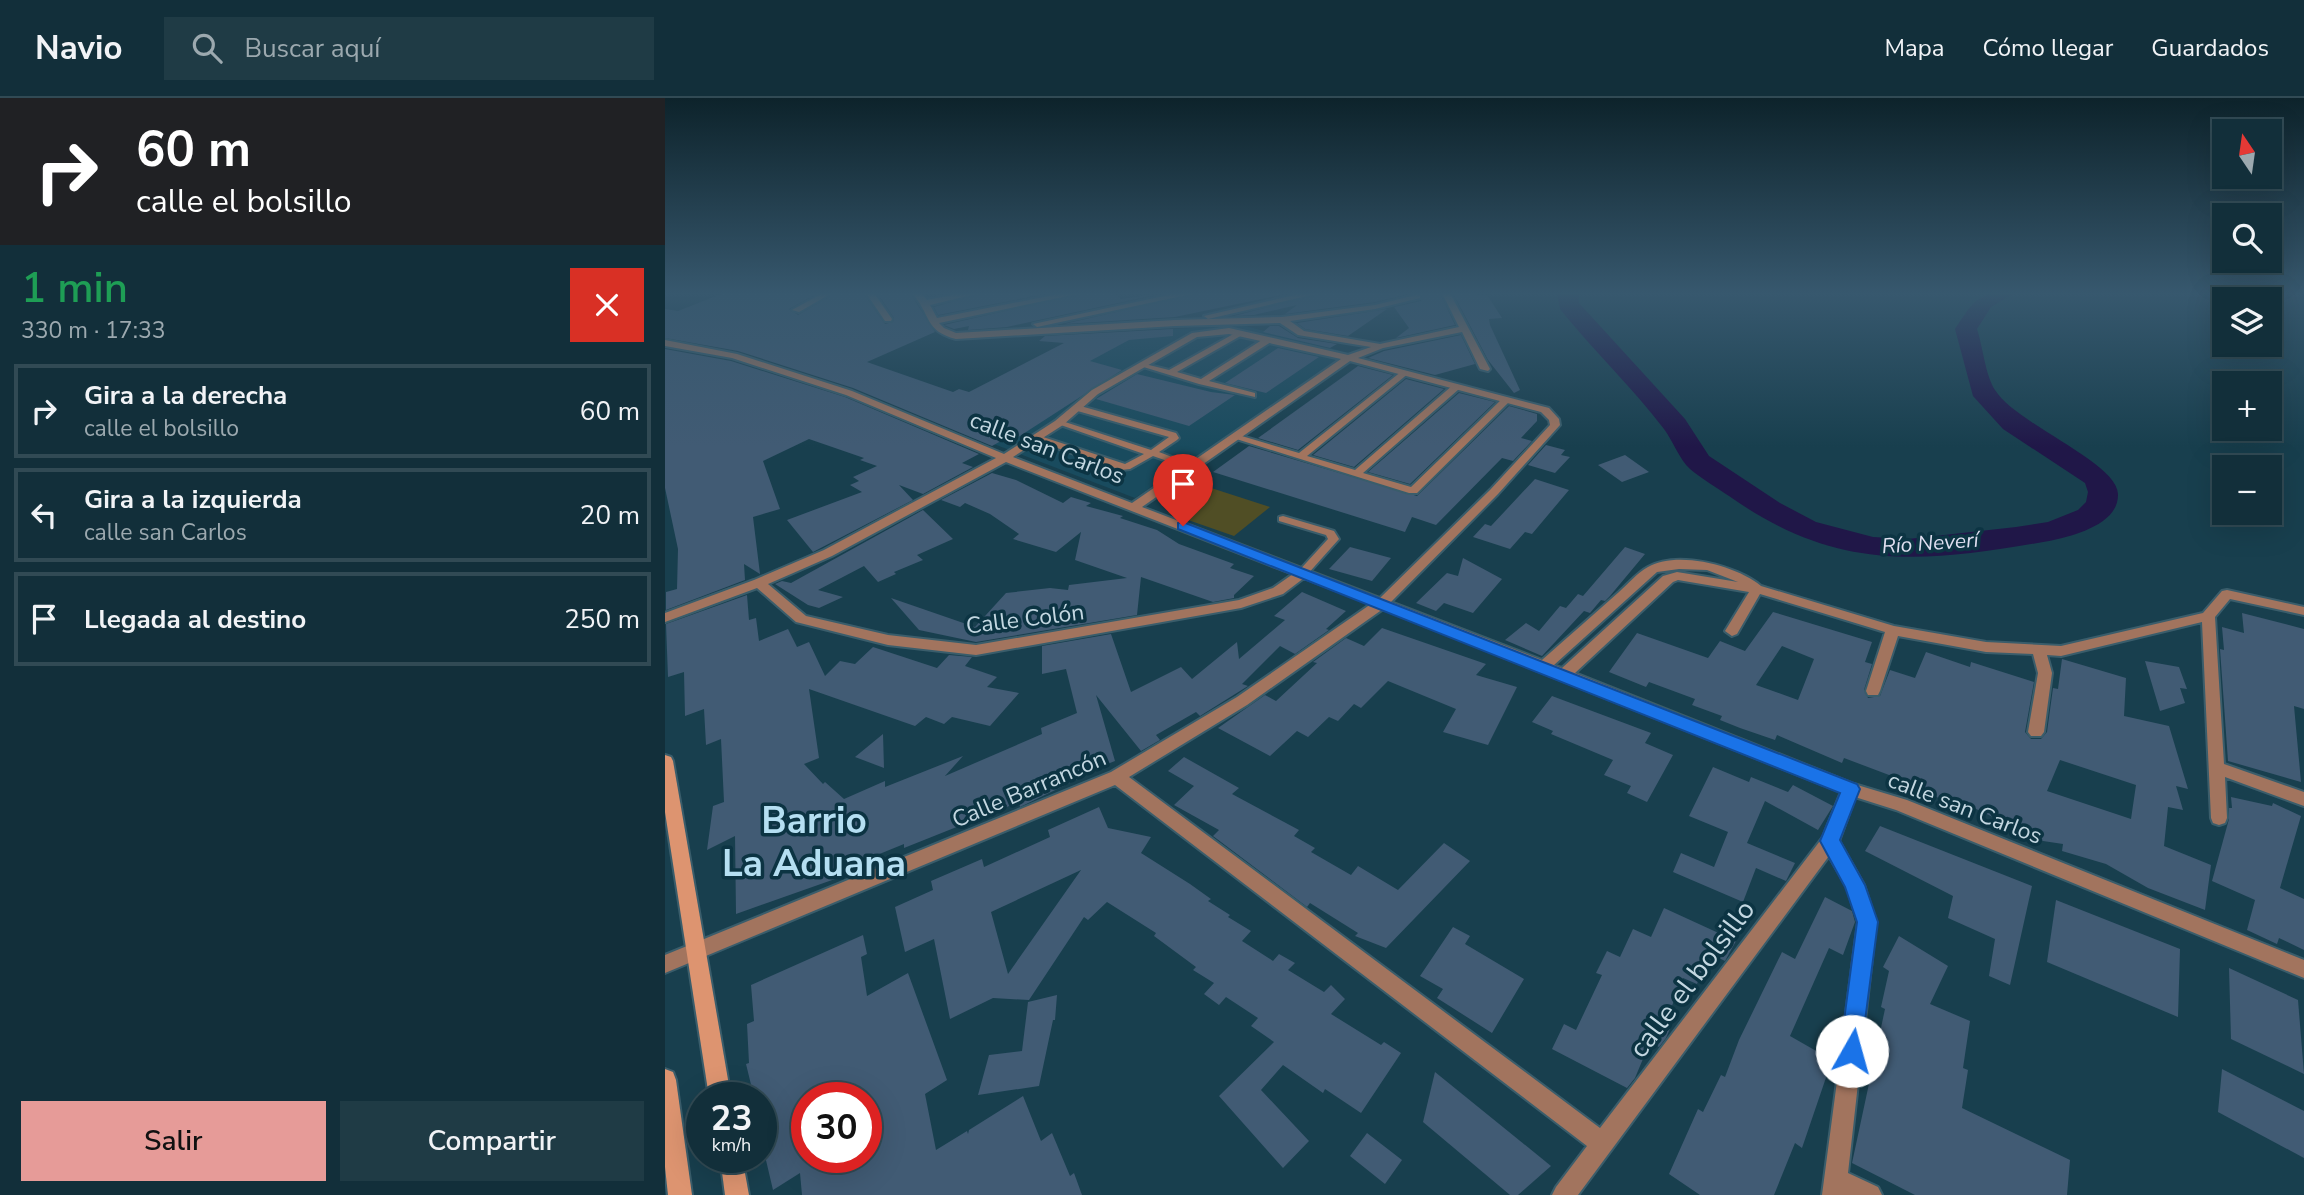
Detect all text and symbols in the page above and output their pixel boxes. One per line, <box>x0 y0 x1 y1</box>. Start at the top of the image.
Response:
search box <box>164 17 654 80</box>
text: Navio <box>35 26 122 71</box>
icon: search <box>188 29 226 67</box>
text: Buscar aquí <box>244 31 380 66</box>
text: Mapa <box>1884 32 1944 64</box>
text: Cómo llegar <box>1982 32 2113 64</box>
text: Guardados <box>2151 32 2269 64</box>
text: 60 m <box>136 116 251 183</box>
north arrow <box>2212 119 2282 189</box>
map controls <box>2212 119 2282 525</box>
icon: right <box>21 126 112 217</box>
text: calle el bolsillo <box>136 180 352 223</box>
button: search <box>2212 203 2282 273</box>
text: 1 min <box>21 260 128 317</box>
button: close <box>570 268 644 342</box>
button: layers <box>2212 287 2282 357</box>
text: 330 m · 17:33 <box>21 315 166 346</box>
button: + <box>2212 371 2282 441</box>
text: Gira a la derecha <box>84 378 287 413</box>
icon: right <box>25 392 63 430</box>
text: 60 m <box>580 394 640 429</box>
street label: calle san Carlos <box>965 404 1129 492</box>
text: calle el bolsillo <box>84 413 239 444</box>
pin <box>1153 454 1213 526</box>
button: − <box>2212 455 2282 525</box>
icon: arrive <box>1164 465 1202 503</box>
text: Gira a la izquierda <box>84 482 302 517</box>
icon: left <box>25 496 63 534</box>
text: 20 m <box>580 498 640 533</box>
text: calle san Carlos <box>84 517 247 548</box>
water label: Río Neverí <box>1881 525 1982 560</box>
street label: Calle Colón <box>964 596 1086 642</box>
icon: arrive <box>25 600 63 638</box>
text: Llegada al destino <box>84 602 306 637</box>
text: 250 m <box>564 602 640 637</box>
street label: Calle Barrancón <box>947 743 1111 835</box>
street label: calle san Carlos <box>1883 764 2047 852</box>
district label: Barrio La Aduana <box>722 796 906 889</box>
street label: calle el bolsillo <box>1620 892 1764 1066</box>
position arrow <box>1815 1014 1889 1088</box>
speed limit sign: 30 <box>791 1082 882 1173</box>
text: 23 <box>710 1095 753 1142</box>
button: Salir <box>21 1101 326 1181</box>
button: Compartir <box>340 1101 644 1181</box>
text: km/h <box>712 1133 751 1157</box>

